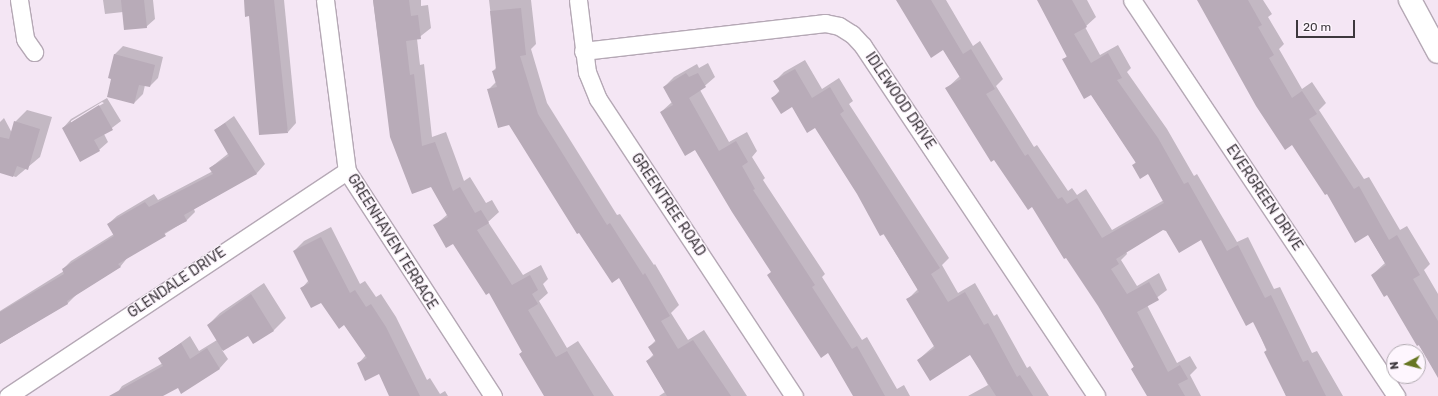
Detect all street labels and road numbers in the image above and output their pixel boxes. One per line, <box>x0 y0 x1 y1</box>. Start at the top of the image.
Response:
street label: IDLEWOOD DRIVE <box>861 49 939 153</box>
street label: EVERGREEN DRIVE <box>1222 142 1306 254</box>
street label: GREENTREE ROAD <box>627 150 709 260</box>
street label: GREENHAVEN TERRACE <box>343 171 441 313</box>
street label: GLENDALE DRIVE <box>125 244 229 322</box>

